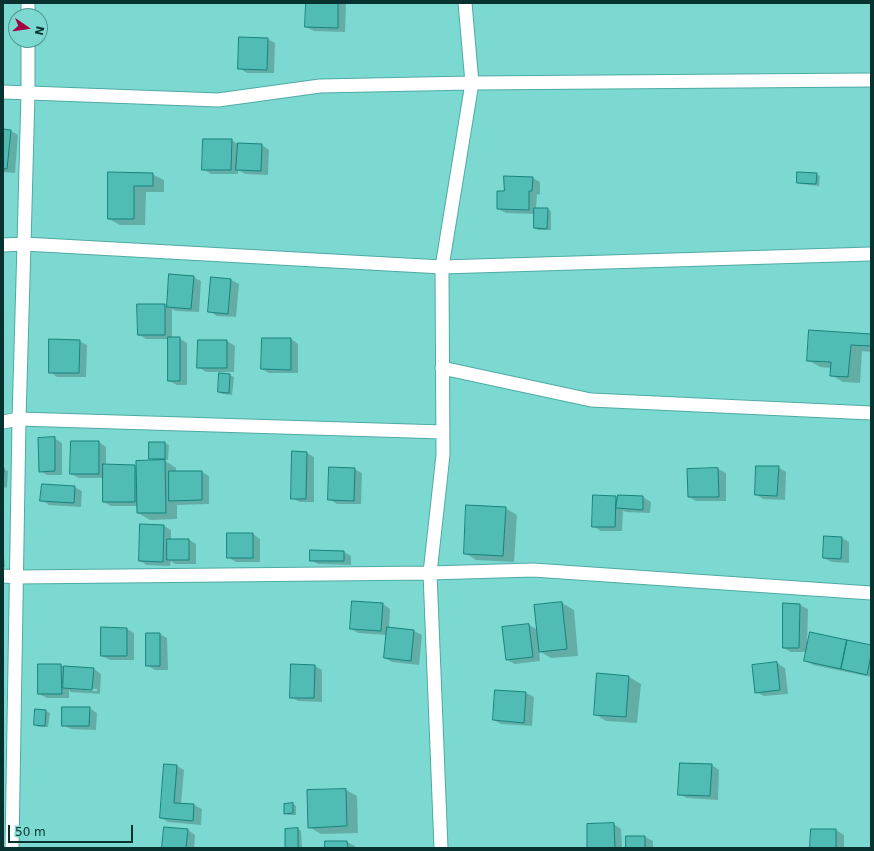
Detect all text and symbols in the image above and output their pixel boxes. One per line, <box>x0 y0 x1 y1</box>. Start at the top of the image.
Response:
north arrow <box>8 8 48 48</box>
text: N <box>32 25 47 37</box>
scale bar <box>10 817 135 843</box>
text: 50 m <box>15 825 46 839</box>

